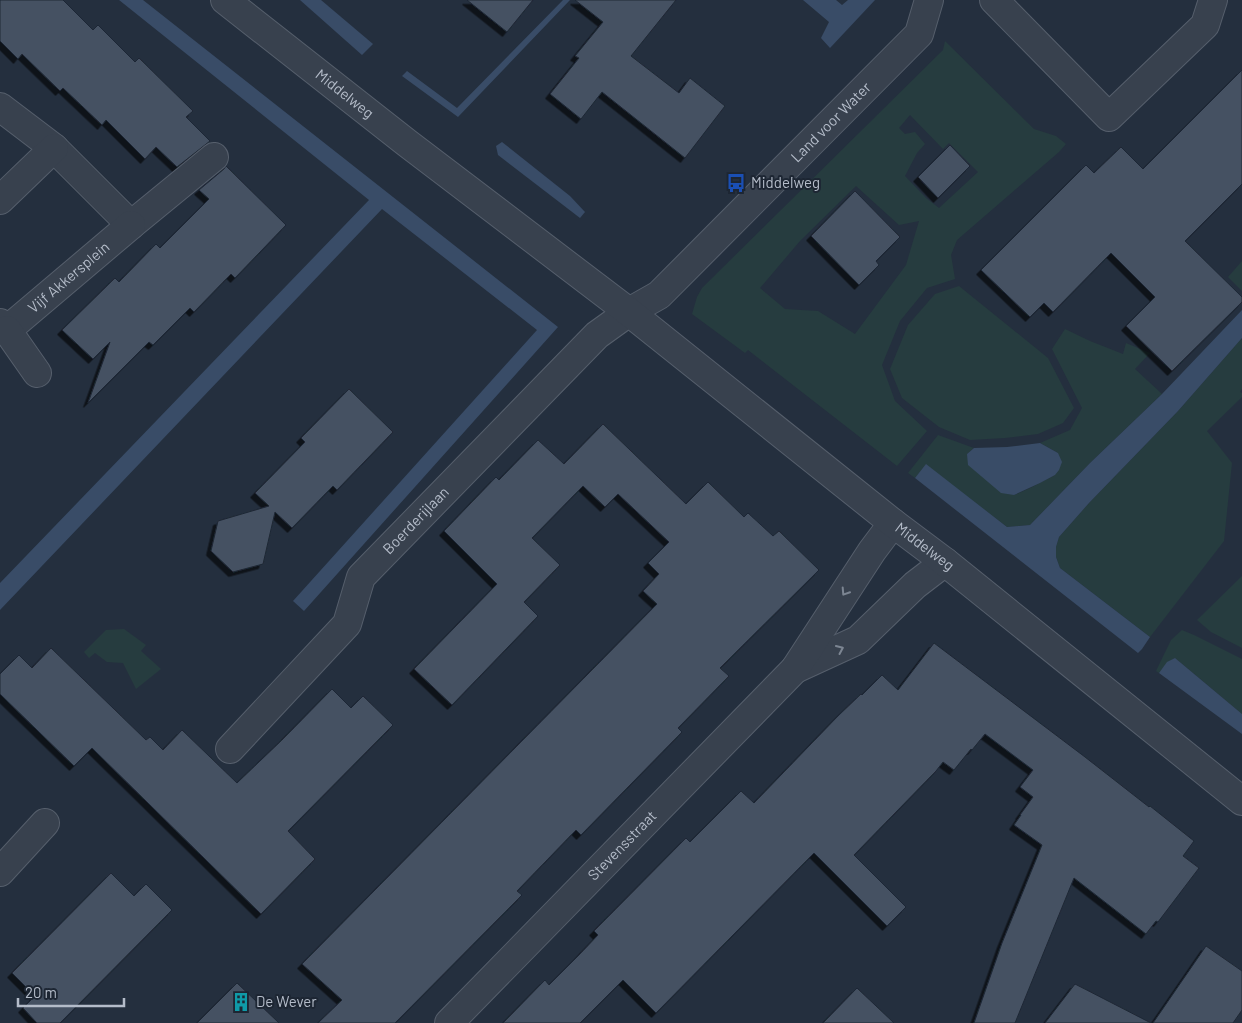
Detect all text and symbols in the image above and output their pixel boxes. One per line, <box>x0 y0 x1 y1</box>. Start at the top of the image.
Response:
street label: Middelweg <box>312 65 378 122</box>
street label: Land voor Water <box>787 77 875 165</box>
bus stop icon: Middelweg <box>725 172 747 194</box>
place label: Middelweg <box>751 173 820 191</box>
street label: Vijf Akkersplein <box>24 237 113 316</box>
street label: Boerderijlaan <box>378 482 452 557</box>
street label: Middelweg <box>892 518 958 574</box>
one-way arrow <box>842 586 851 595</box>
one-way arrow <box>835 644 844 655</box>
street label: Stevensstraat <box>584 806 660 884</box>
scale bar <box>18 976 124 1008</box>
text: 20 m <box>25 983 57 1001</box>
building icon: De Wever <box>230 991 252 1013</box>
place label: De Wever <box>256 992 317 1010</box>

